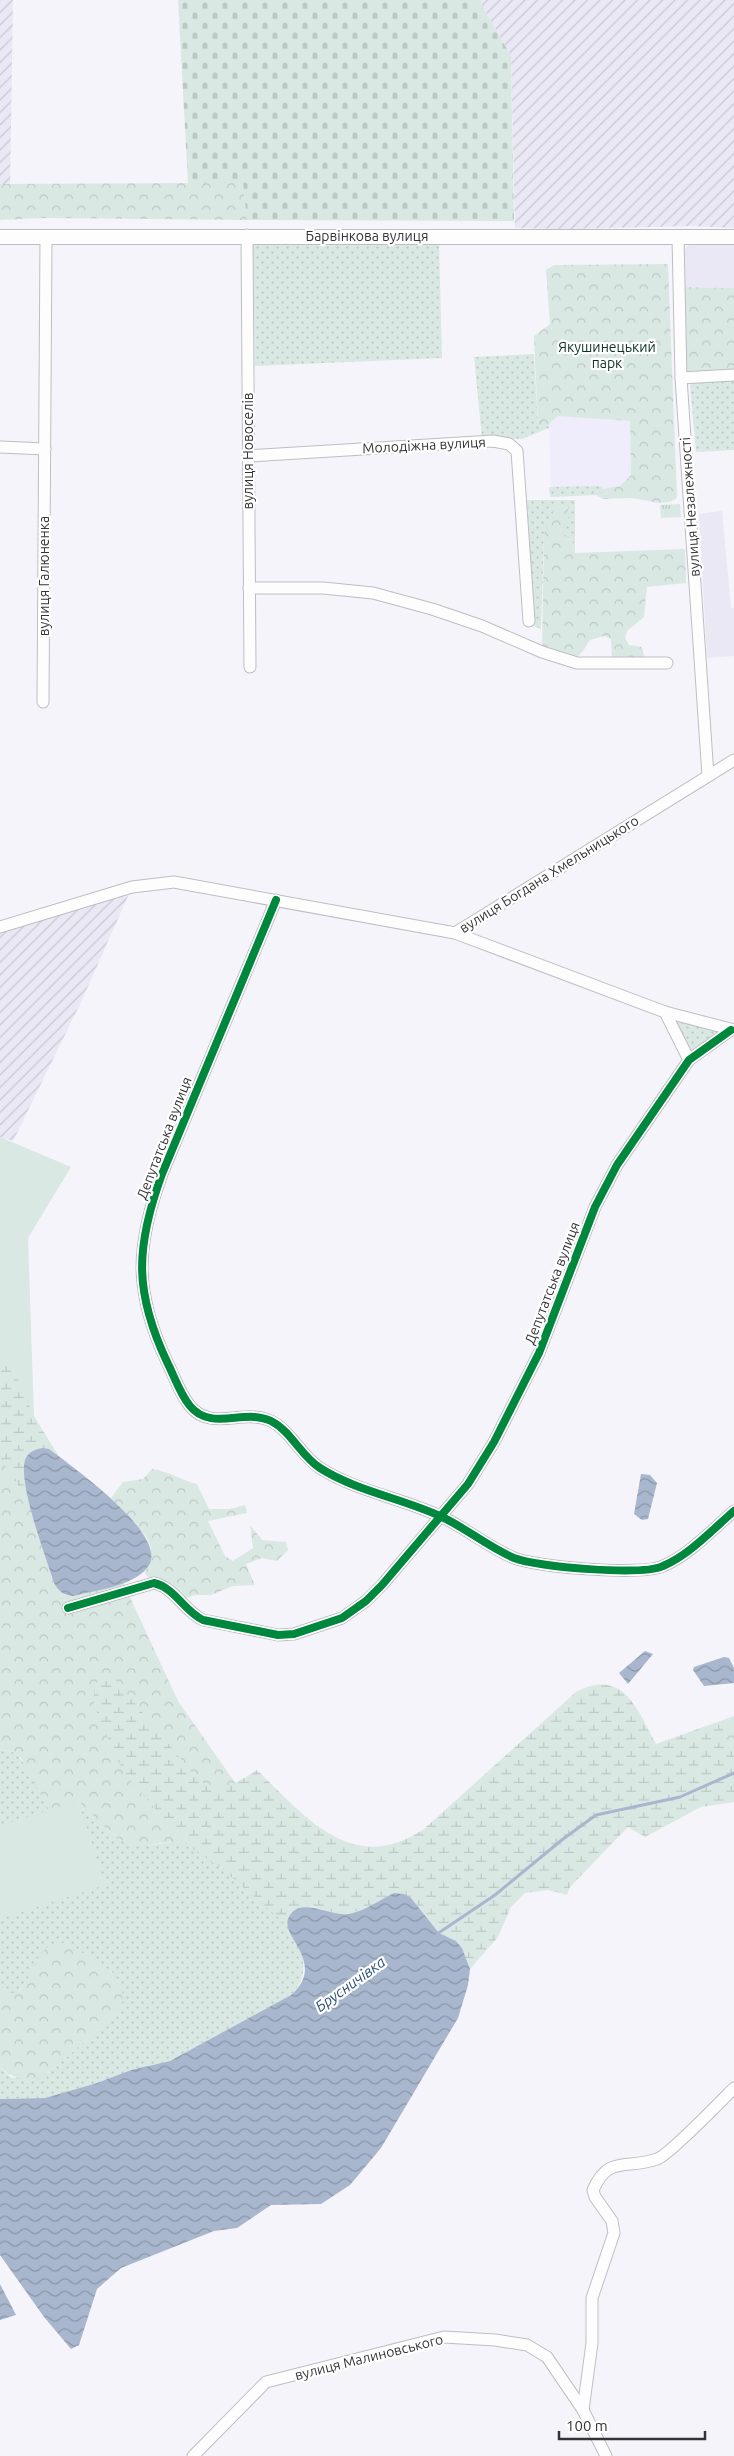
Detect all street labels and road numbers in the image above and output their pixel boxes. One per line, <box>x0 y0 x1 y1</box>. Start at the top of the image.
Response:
street label: Барвінкова вулиця <box>306 228 428 244</box>
street label: вулиця Новоселів <box>240 392 256 510</box>
street label: Молодіжна вулиця <box>362 434 486 456</box>
street label: вулиця Незалежності <box>677 437 703 577</box>
street label: вулиця Галюненка <box>36 516 52 636</box>
street label: вулиця Богдана Хмельницького <box>456 812 642 936</box>
street label: Депутатська вулиця <box>133 1074 195 1202</box>
street label: Депутатська вулиця <box>521 1219 583 1347</box>
street label: вулиця Малиновського <box>293 2331 445 2383</box>

